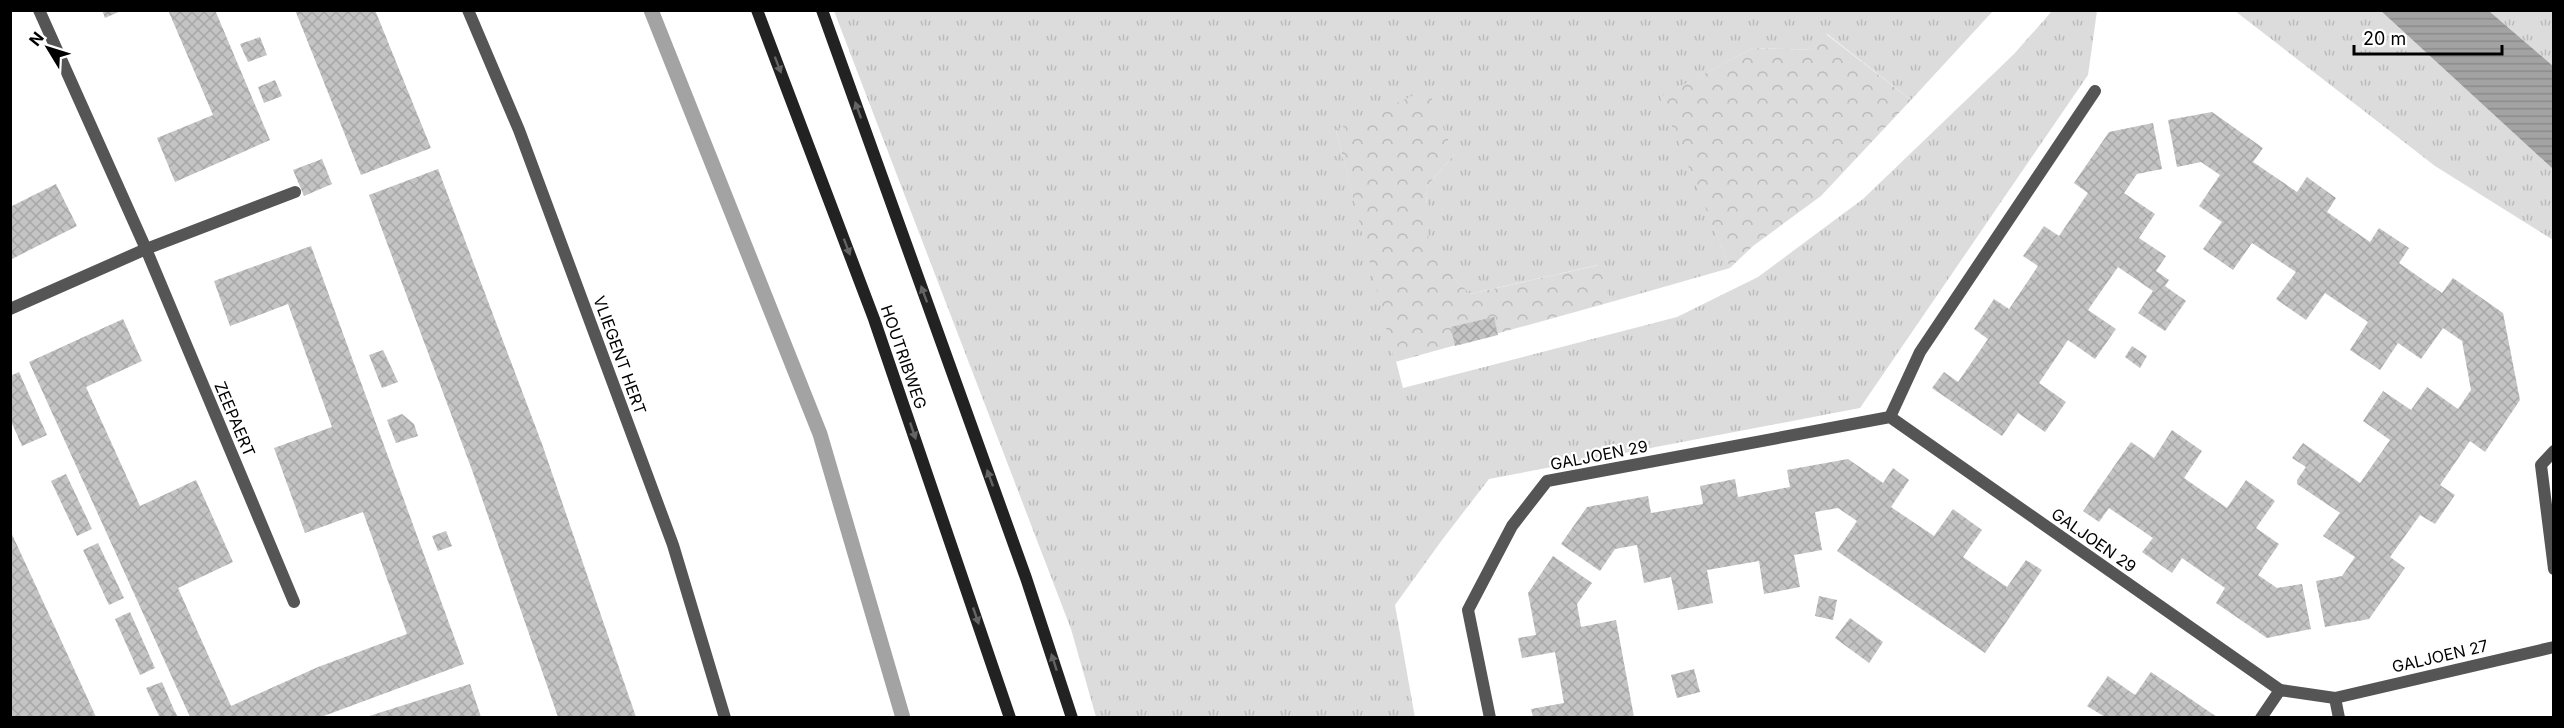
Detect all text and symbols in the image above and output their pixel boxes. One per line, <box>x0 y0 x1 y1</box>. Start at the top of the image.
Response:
north arrow <box>18 18 78 78</box>
scale bar <box>2354 18 2502 56</box>
text: N <box>25 28 48 50</box>
text: 20 m <box>2363 28 2406 49</box>
one-way arrow <box>774 56 783 74</box>
one-way arrow <box>853 101 863 119</box>
one-way arrow <box>842 239 852 257</box>
one-way arrow <box>919 285 929 303</box>
street label: VLIEGENT HERT <box>589 293 651 417</box>
street label: HOUTRIBWEG <box>877 302 931 412</box>
street label: ZEEPAERT <box>210 378 260 460</box>
one-way arrow <box>908 422 918 440</box>
street label: GALJOEN 29 <box>1549 436 1649 474</box>
one-way arrow <box>985 468 995 486</box>
street label: GALJOEN 29 <box>2048 503 2140 577</box>
one-way arrow <box>971 607 981 625</box>
street label: GALJOEN 27 <box>2390 635 2490 677</box>
one-way arrow <box>1048 653 1058 671</box>

